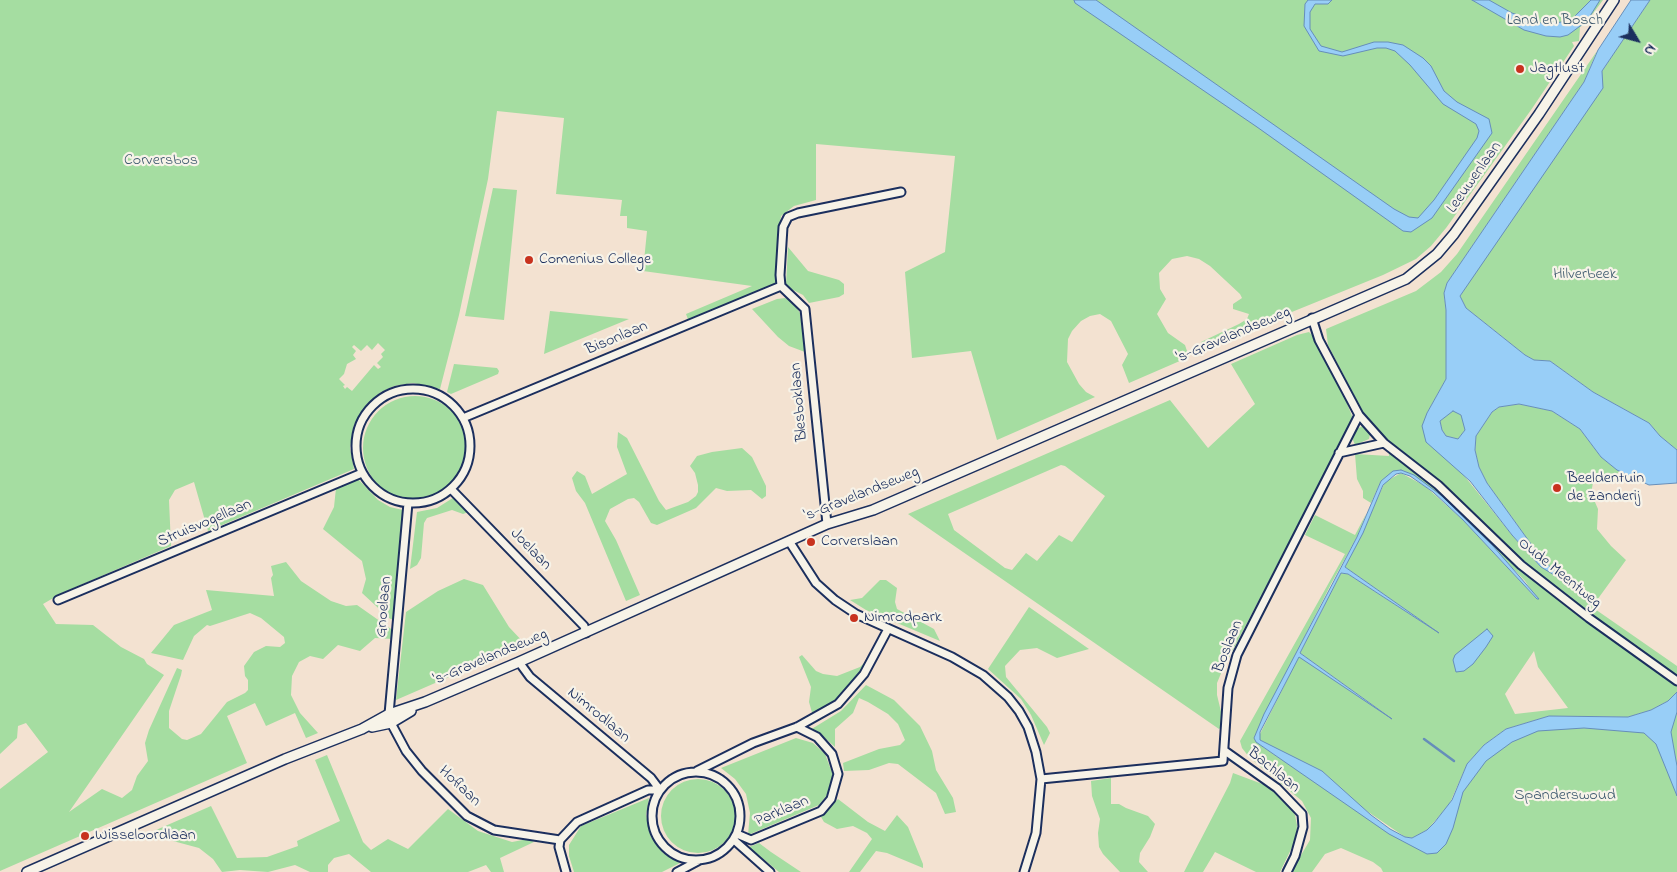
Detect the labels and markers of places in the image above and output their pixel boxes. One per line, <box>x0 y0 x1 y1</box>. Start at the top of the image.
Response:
place label: Jagtlust <box>1530 59 1584 79</box>
marker: Jagtlust <box>1514 63 1526 75</box>
place label: Comenius College <box>539 250 651 270</box>
marker: Comenius College <box>523 254 535 266</box>
place label: Beeldentuin de Zanderij <box>1567 469 1644 507</box>
marker: Beeldentuin de Zanderij <box>1551 482 1563 494</box>
place label: Corverslaan <box>821 532 898 552</box>
marker: Corverslaan <box>805 536 817 548</box>
place label: Nimrodpark <box>864 608 942 628</box>
marker: Nimrodpark <box>848 612 860 624</box>
place label: Wisseloordlaan <box>95 826 196 846</box>
marker: Wisseloordlaan <box>79 830 91 842</box>

